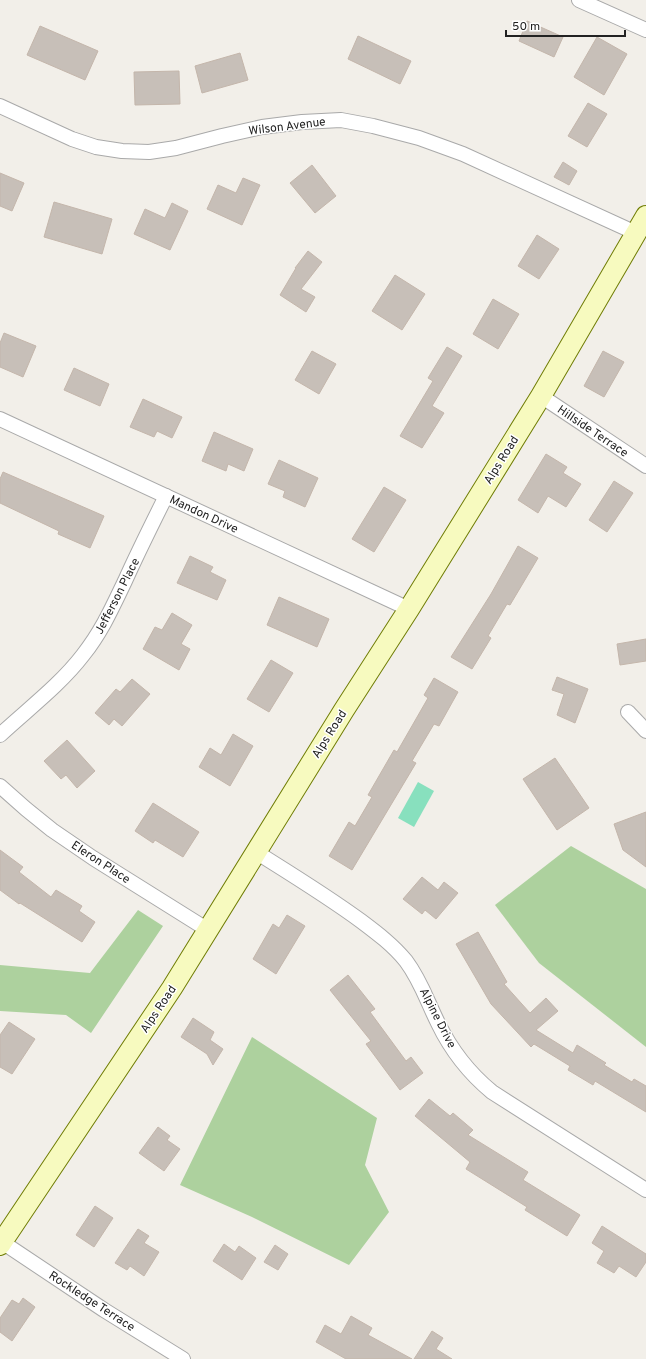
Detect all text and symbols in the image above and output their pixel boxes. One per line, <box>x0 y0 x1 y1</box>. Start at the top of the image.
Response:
scale bar <box>506 12 625 38</box>
text: 50 m <box>512 19 540 35</box>
street label: Wilson Avenue <box>248 114 327 140</box>
street label: Hillside Terrace <box>554 402 631 462</box>
street label: Alps Road <box>481 433 523 488</box>
street label: Mandon Drive <box>167 492 241 538</box>
street label: Jefferson Place <box>92 556 144 637</box>
street label: Alps Road <box>309 707 351 762</box>
street label: Eleron Place <box>68 838 133 888</box>
street label: Alps Road <box>137 983 181 1036</box>
street label: Alpine Drive <box>415 986 459 1051</box>
street label: Rockledge Terrace <box>45 1268 138 1336</box>

